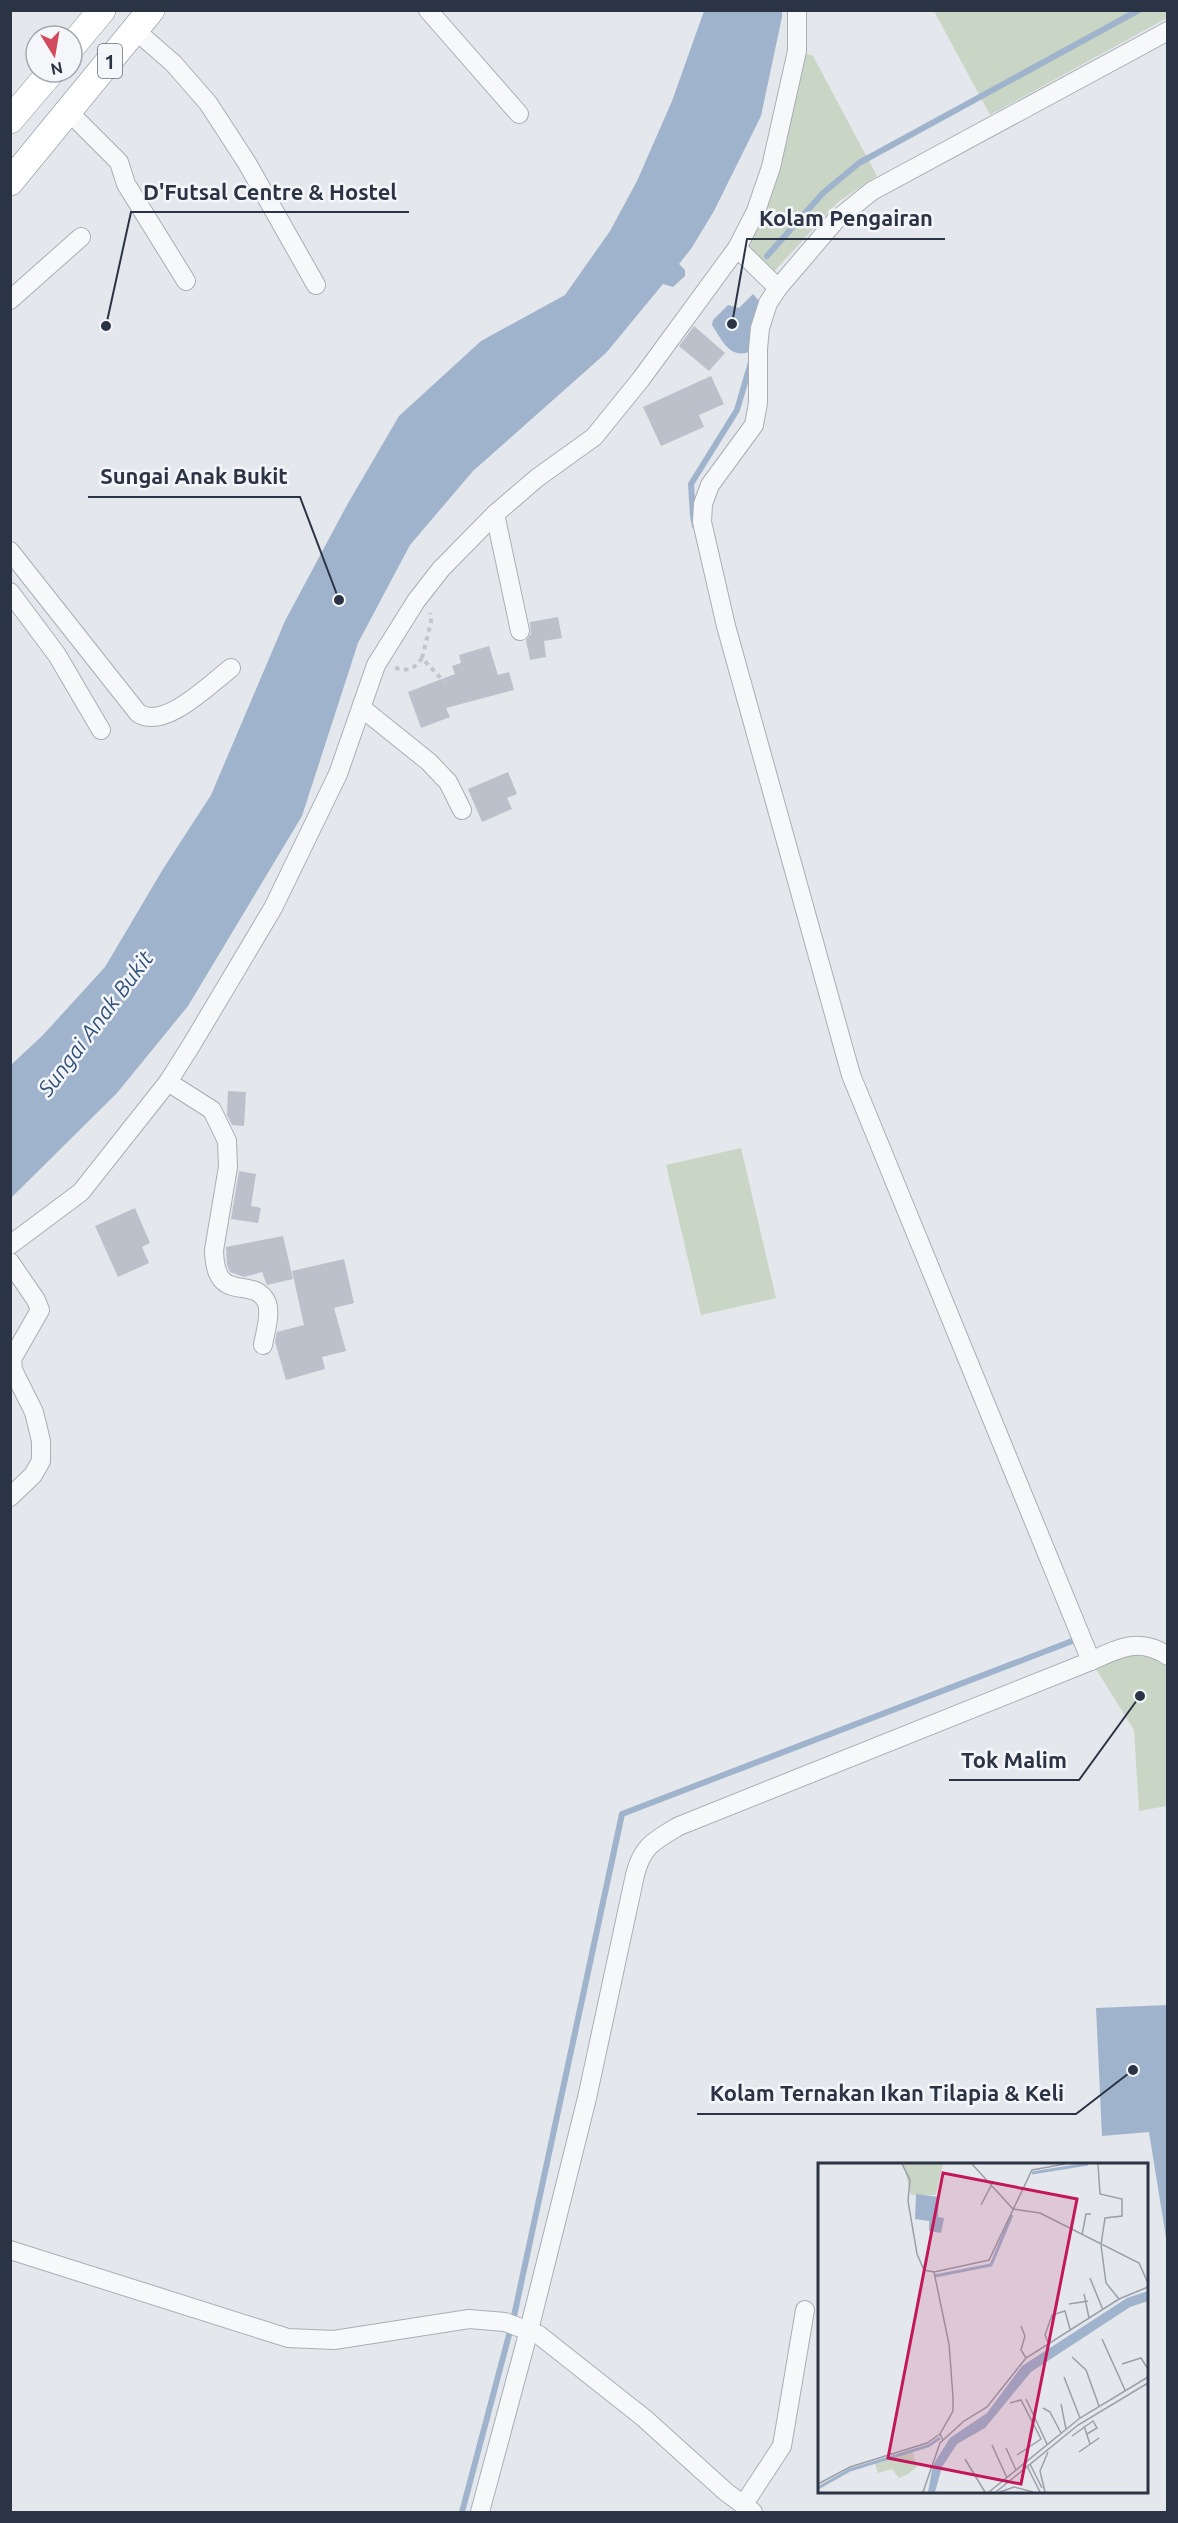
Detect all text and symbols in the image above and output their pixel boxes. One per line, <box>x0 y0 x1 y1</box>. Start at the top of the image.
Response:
north arrow <box>24 24 84 84</box>
road number: 1 <box>98 44 122 78</box>
text: N <box>49 59 64 79</box>
callout: D'Futsal Centre & Hostel <box>131 172 409 212</box>
text: D'Futsal Centre & Hostel <box>143 179 397 204</box>
callout: Kolam Pengairan <box>747 199 945 239</box>
text: Kolam Pengairan <box>759 205 933 230</box>
callout: Sungai Anak Bukit <box>88 457 300 497</box>
text: Sungai Anak Bukit <box>100 463 288 488</box>
water label: Sungai Anak Bukit <box>32 945 158 1101</box>
callout: Tok Malim <box>949 1740 1079 1780</box>
text: Tok Malim <box>961 1747 1067 1772</box>
callout: Kolam Ternakan Ikan Tilapia & Keli <box>697 2074 1076 2114</box>
text: Kolam Ternakan Ikan Tilapia & Keli <box>710 2080 1064 2105</box>
inset map <box>818 2163 1148 2493</box>

